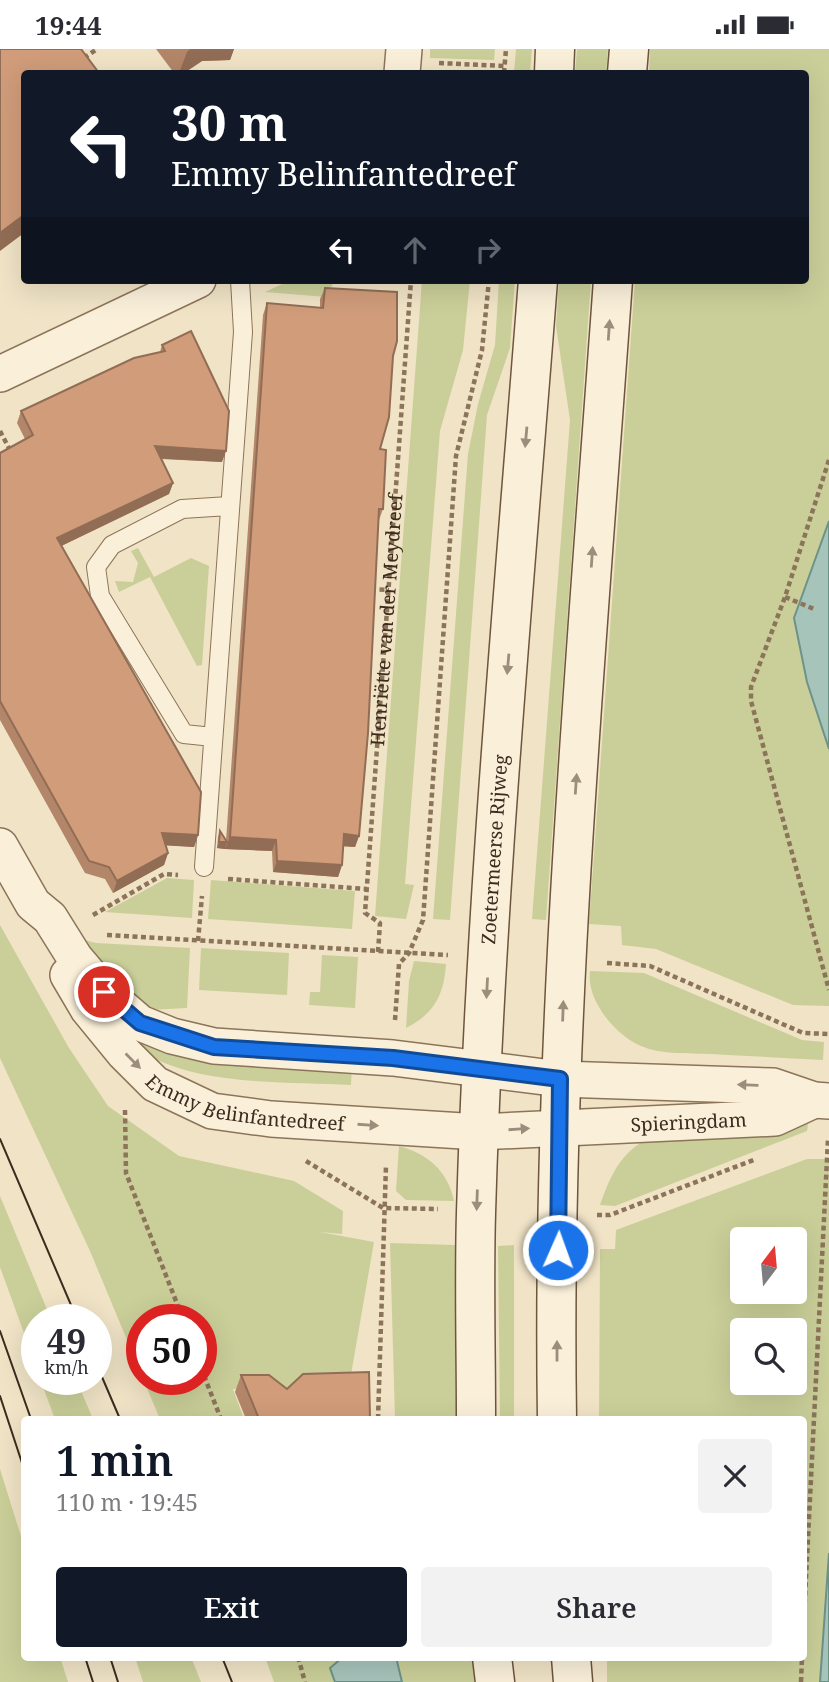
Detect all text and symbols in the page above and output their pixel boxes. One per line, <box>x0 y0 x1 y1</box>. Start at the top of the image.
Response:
text: 19:44 <box>35 7 102 43</box>
text: 30 m <box>171 89 287 155</box>
icon: left <box>56 98 147 189</box>
text: Emmy Belinfantedreef <box>171 152 516 195</box>
icon: left <box>323 231 361 269</box>
icon: ahead <box>396 231 434 269</box>
icon: right <box>469 231 507 269</box>
one-way arrow <box>604 319 615 341</box>
one-way arrow <box>520 426 531 448</box>
street label: Henriëtte van der Meydreef <box>364 491 409 747</box>
one-way arrow <box>586 546 597 568</box>
one-way arrow <box>502 653 513 675</box>
street label: Zoetermeerse Rijweg <box>475 754 514 945</box>
one-way arrow <box>571 773 582 795</box>
pin <box>74 962 134 1022</box>
icon: arrive <box>85 973 123 1011</box>
one-way arrow <box>481 978 492 1000</box>
one-way arrow <box>557 1000 568 1022</box>
one-way arrow <box>124 1052 140 1069</box>
street label: Emmy Belinfantedreef <box>140 1069 347 1137</box>
one-way arrow <box>737 1079 759 1091</box>
street label: Spieringdam <box>630 1106 747 1138</box>
one-way arrow <box>357 1120 379 1131</box>
one-way arrow <box>508 1123 530 1134</box>
one-way arrow <box>471 1189 482 1211</box>
position arrow <box>521 1213 595 1287</box>
north arrow <box>730 1227 807 1304</box>
map controls <box>730 1227 807 1395</box>
speed limit sign: 50 <box>126 1304 217 1395</box>
text: 49 <box>47 1317 86 1364</box>
button: search <box>730 1318 807 1395</box>
one-way arrow <box>551 1340 563 1362</box>
text: km/h <box>44 1355 89 1379</box>
text: 1 min <box>56 1431 173 1488</box>
button: close <box>698 1439 772 1513</box>
text: 110 m · 19:45 <box>56 1486 198 1518</box>
button: Exit <box>56 1567 407 1647</box>
button: Share <box>421 1567 772 1647</box>

